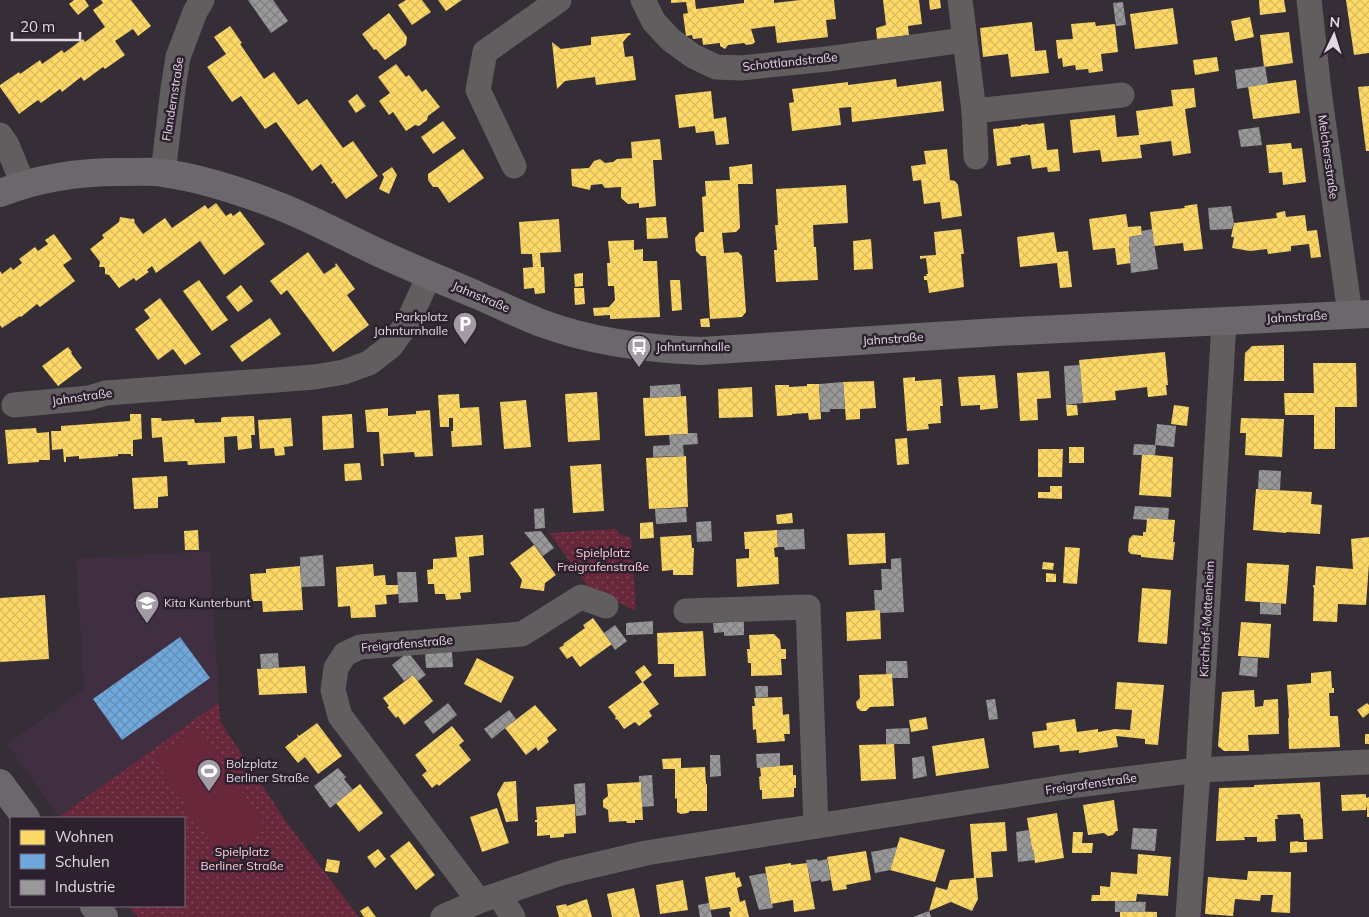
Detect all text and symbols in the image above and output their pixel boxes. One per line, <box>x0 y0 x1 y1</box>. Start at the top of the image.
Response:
scale bar <box>12 10 80 42</box>
north arrow <box>1309 10 1359 60</box>
text: N <box>1329 13 1341 31</box>
text: 20 m <box>20 17 55 36</box>
street label: Schottlandstraße <box>742 49 838 74</box>
street label: Flandernstraße <box>158 56 187 142</box>
street label: Melchersstraße <box>1315 114 1342 200</box>
street label: Jahnstraße <box>450 278 512 315</box>
street label: Jahnstraße <box>1266 307 1328 326</box>
place label: Parkplatz Jahnturnhalle <box>374 309 448 338</box>
parking icon: Parkplatz Jahnturnhalle <box>452 311 478 345</box>
street label: Jahnstraße <box>862 329 924 348</box>
bus stop icon: Jahnturnhalle <box>626 334 652 368</box>
place label: Jahnturnhalle <box>656 339 730 354</box>
street label: Jahnstraße <box>51 385 113 408</box>
park label: Spielplatz Freigrafenstraße <box>557 545 649 574</box>
street label: Kirchhof-Mottenheim <box>1196 560 1217 677</box>
school or university icon: Kita Kunterbunt <box>134 590 160 624</box>
place label: Kita Kunterbunt <box>164 595 251 610</box>
street label: Freigrafenstraße <box>360 632 454 655</box>
place label: Bolzplatz Berliner Straße <box>226 756 309 785</box>
sports icon: Bolzplatz Berliner Straße <box>196 758 222 792</box>
street label: Freigrafenstraße <box>1044 770 1138 797</box>
legend <box>10 817 185 907</box>
text: Wohnen <box>55 827 114 846</box>
park label: Spielplatz Berliner Straße <box>200 844 284 873</box>
text: Schulen <box>55 852 110 871</box>
text: Industrie <box>55 877 115 896</box>

